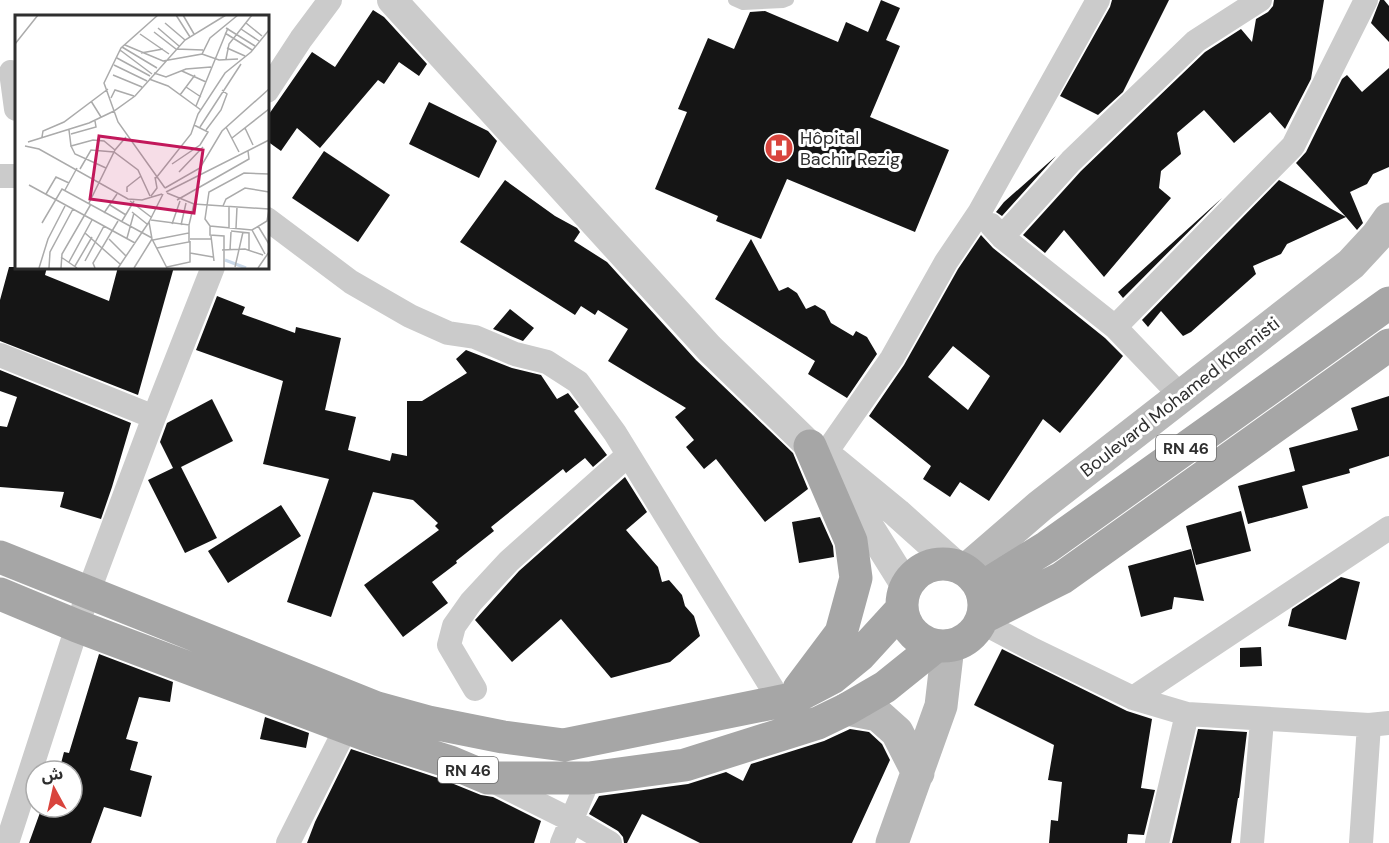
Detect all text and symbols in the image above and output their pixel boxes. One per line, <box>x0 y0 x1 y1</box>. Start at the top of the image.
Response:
inset map <box>15 15 268 268</box>
place label: Hôpital Bachir Rezig <box>800 126 900 171</box>
hospital icon: Hôpital Bachir Rezig <box>763 132 795 164</box>
street label: Boulevard Mohamed Khemisti <box>1075 312 1285 482</box>
road number: RN 46 <box>1156 435 1216 461</box>
road number: RN 46 <box>438 757 498 783</box>
north arrow <box>24 759 84 819</box>
text: ش <box>40 763 64 787</box>

